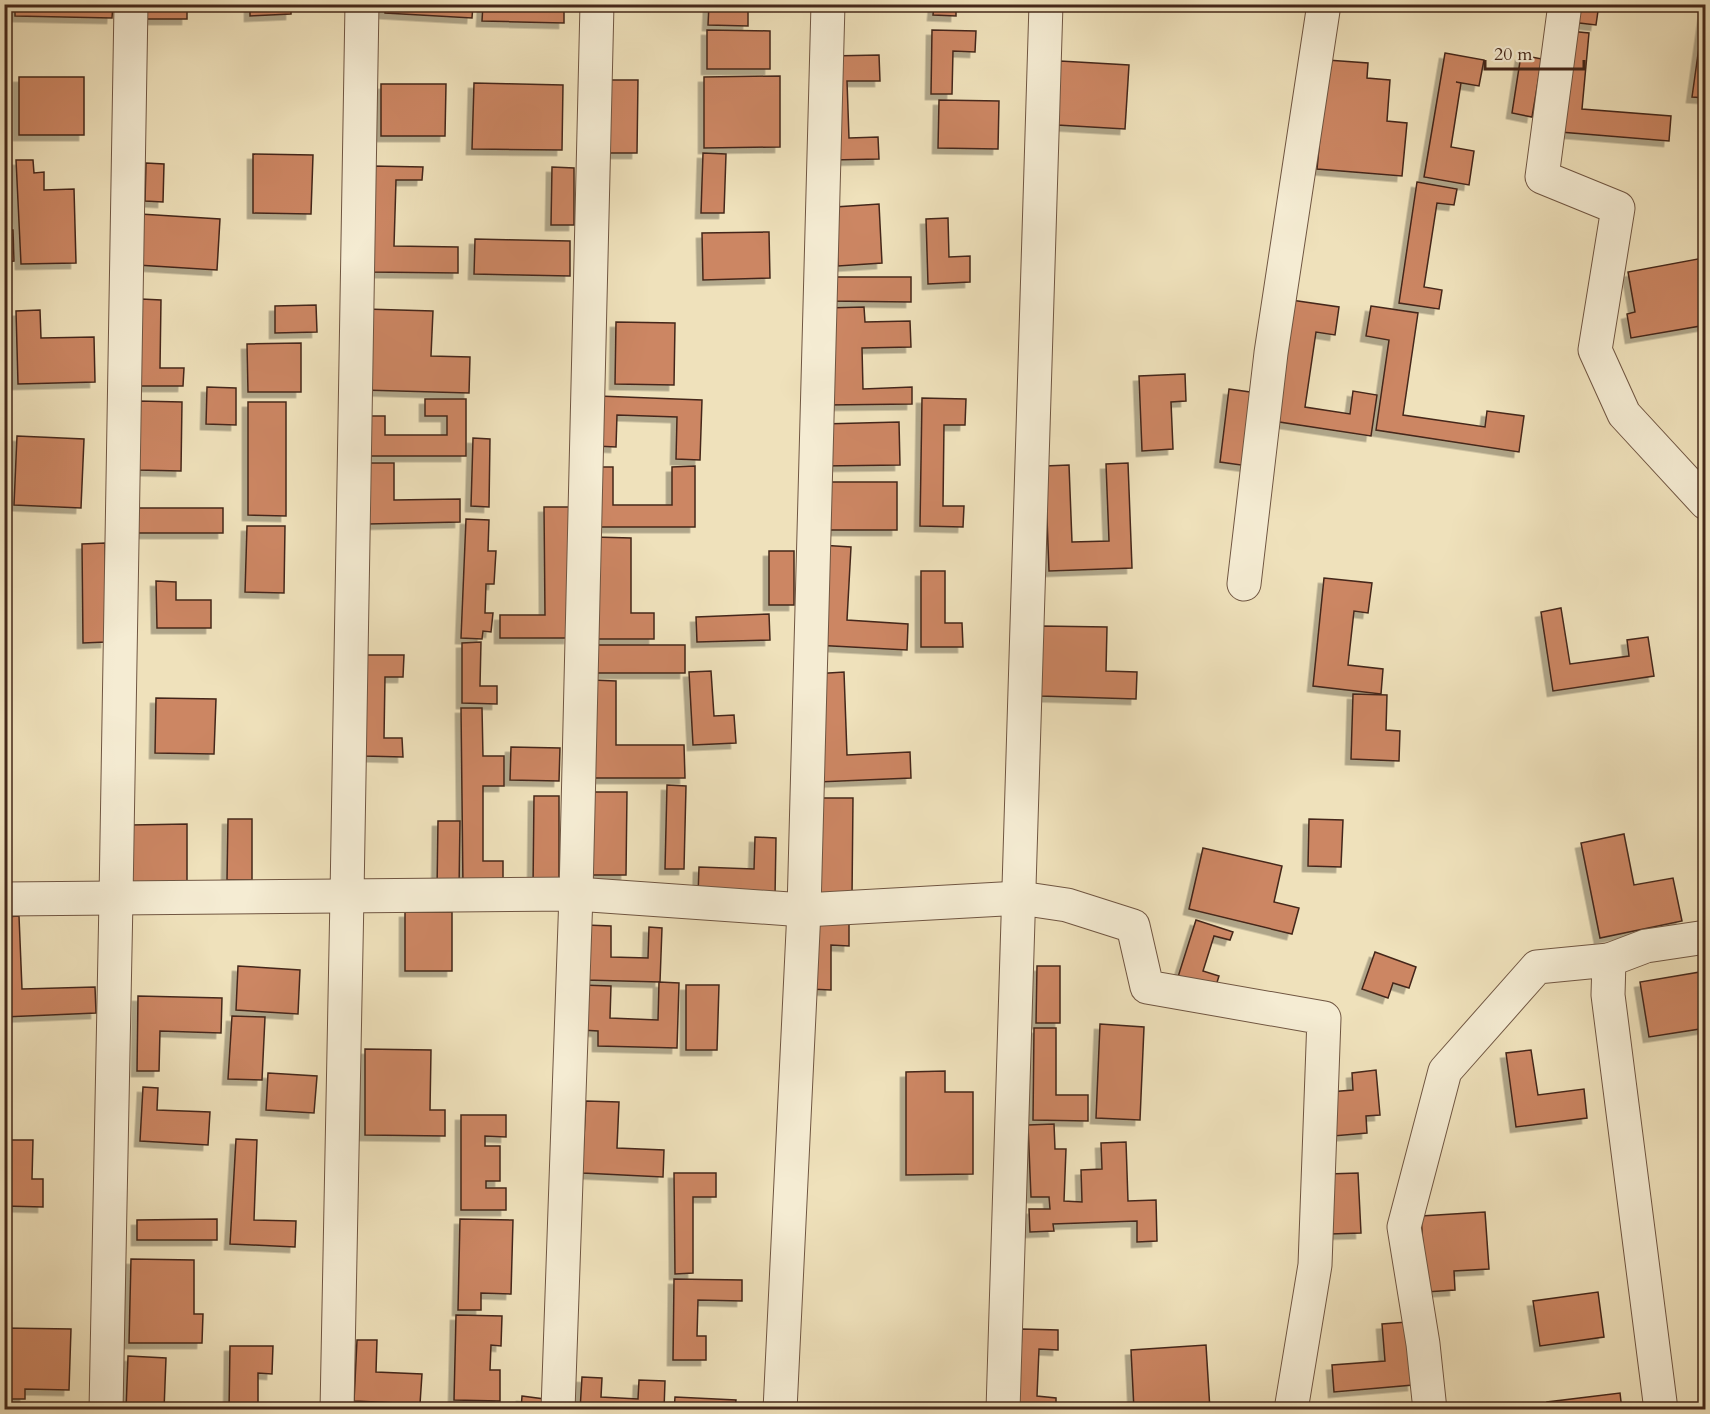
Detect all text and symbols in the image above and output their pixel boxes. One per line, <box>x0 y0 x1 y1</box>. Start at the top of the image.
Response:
scale bar <box>1485 33 1584 71</box>
text: 20 m <box>1494 42 1533 67</box>

